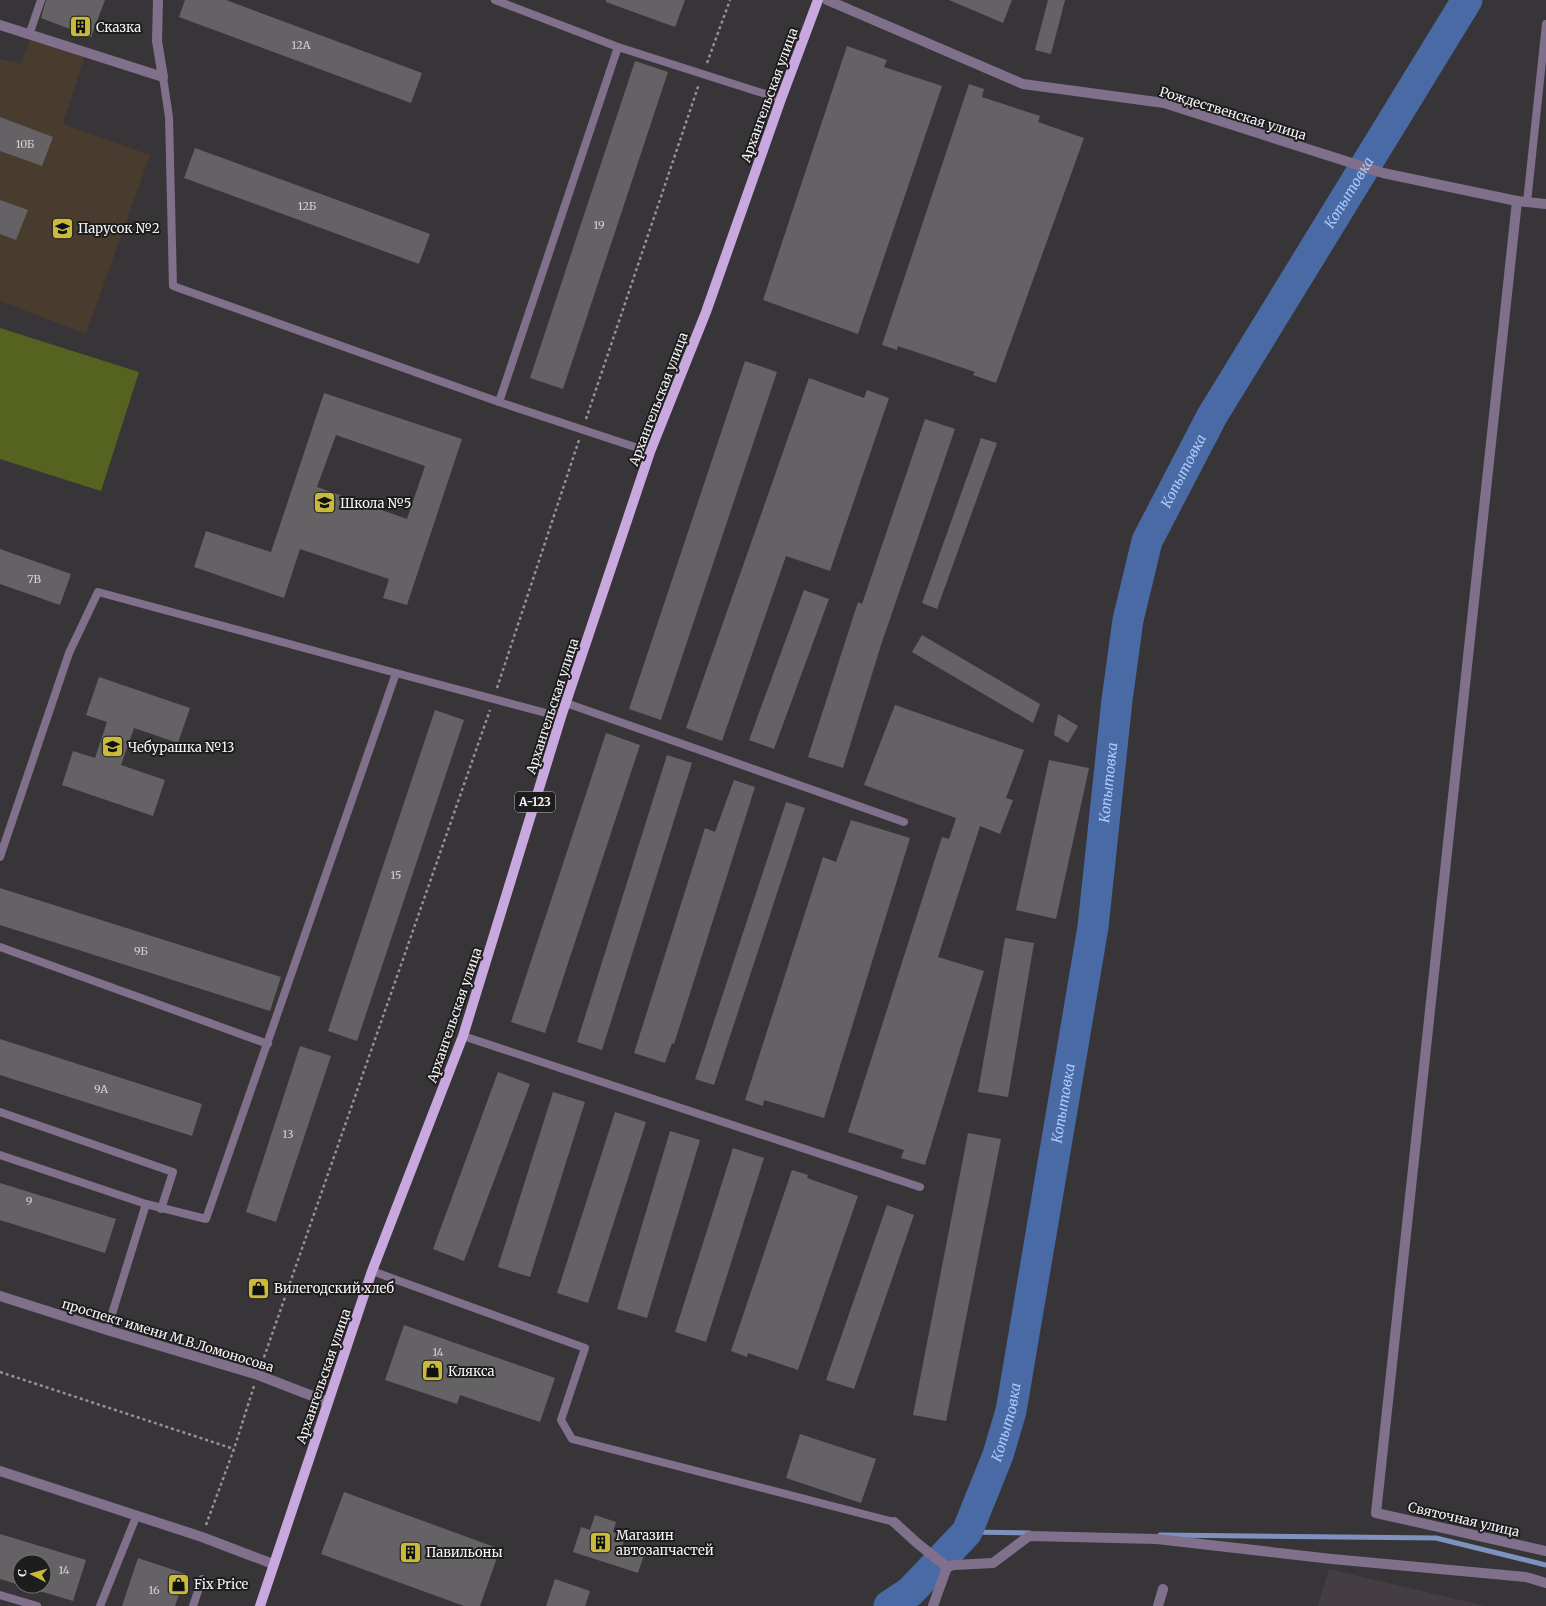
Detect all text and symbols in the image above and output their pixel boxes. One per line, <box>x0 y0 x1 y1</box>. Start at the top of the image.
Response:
building icon: Сказка <box>67 14 93 40</box>
place label: Сказка <box>96 19 141 36</box>
street label: Архангельская улица <box>737 26 802 166</box>
house number: 12А <box>291 38 311 52</box>
street label: Рождественская улица <box>1157 83 1308 144</box>
house number: 10Б <box>16 137 35 151</box>
water label: Копытовка <box>1320 154 1378 232</box>
house number: 12Б <box>298 199 317 213</box>
school or university icon: Парусок №2 <box>49 215 75 241</box>
house number: 19 <box>593 218 605 232</box>
place label: Парусок №2 <box>78 220 160 237</box>
street label: Архангельская улица <box>625 330 692 469</box>
water label: Копытовка <box>1157 431 1210 511</box>
school or university icon: Школа №5 <box>312 490 338 516</box>
place label: Школа №5 <box>340 495 411 512</box>
house number: 7В <box>27 572 41 586</box>
street label: Архангельская улица <box>522 636 582 777</box>
school or university icon: Чебурашка №13 <box>100 734 126 760</box>
place label: Чебурашка №13 <box>128 739 234 756</box>
water label: Копытовка <box>1095 742 1121 824</box>
road number: А-123 <box>515 792 555 812</box>
house number: 15 <box>390 868 402 882</box>
house number: 9Б <box>134 944 148 958</box>
street label: Архангельская улица <box>423 945 486 1086</box>
water label: Копытовка <box>1048 1062 1079 1144</box>
house number: 9А <box>94 1082 108 1096</box>
house number: 13 <box>283 1127 293 1141</box>
house number: 9 <box>26 1194 33 1208</box>
shop icon: Вилегодский хлеб <box>245 1275 271 1301</box>
place label: Вилегодский хлеб <box>274 1280 395 1297</box>
street label: проспект имени М.В.Ломоносова <box>60 1295 276 1376</box>
street label: Архангельская улица <box>292 1306 355 1447</box>
house number: 14 <box>432 1345 444 1359</box>
shop icon: Клякса <box>420 1358 446 1384</box>
place label: Клякса <box>448 1363 494 1380</box>
water label: Копытовка <box>987 1382 1025 1464</box>
street label: Святочная улица <box>1406 1498 1521 1541</box>
place label: Магазин автозапчастей <box>616 1527 714 1559</box>
building icon: Магазин автозапчастей <box>587 1529 613 1555</box>
building icon: Павильоны <box>398 1539 424 1565</box>
place label: Павильоны <box>426 1544 503 1561</box>
north arrow <box>12 1554 52 1594</box>
house number: 14 <box>58 1563 70 1577</box>
text: С <box>15 1569 29 1577</box>
shop icon: Fix Price <box>166 1571 192 1597</box>
place label: Fix Price <box>194 1576 249 1593</box>
house number: 16 <box>148 1583 160 1597</box>

